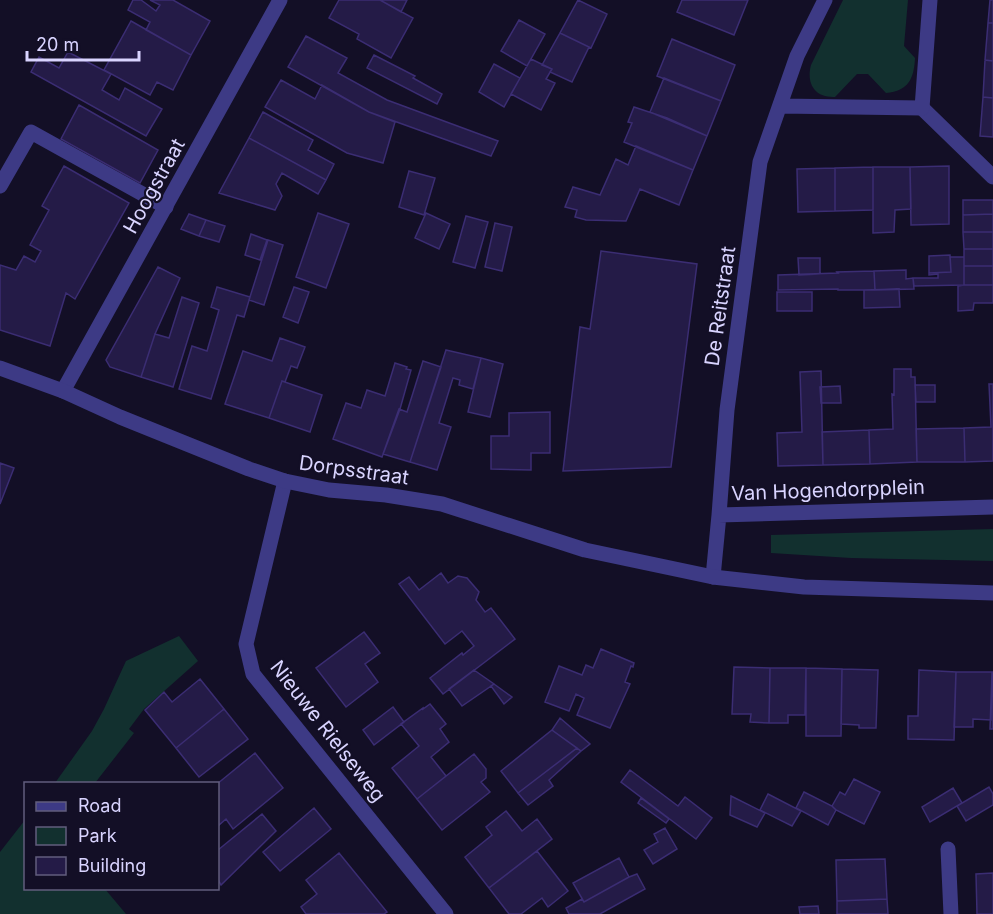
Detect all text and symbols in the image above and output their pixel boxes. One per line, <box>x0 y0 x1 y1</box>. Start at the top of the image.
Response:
scale bar <box>27 24 140 62</box>
text: 20 m <box>36 34 79 55</box>
street label: Hoogstraat <box>118 134 190 238</box>
street label: De Reitstraat <box>700 244 740 367</box>
street label: Dorpsstraat <box>298 450 411 490</box>
street label: Van Hogendorpplein <box>731 475 925 505</box>
street label: Nieuwe Rielseweg <box>265 656 391 806</box>
legend <box>24 782 219 890</box>
text: Road <box>78 795 121 816</box>
text: Park <box>78 825 117 846</box>
text: Building <box>78 855 146 876</box>

